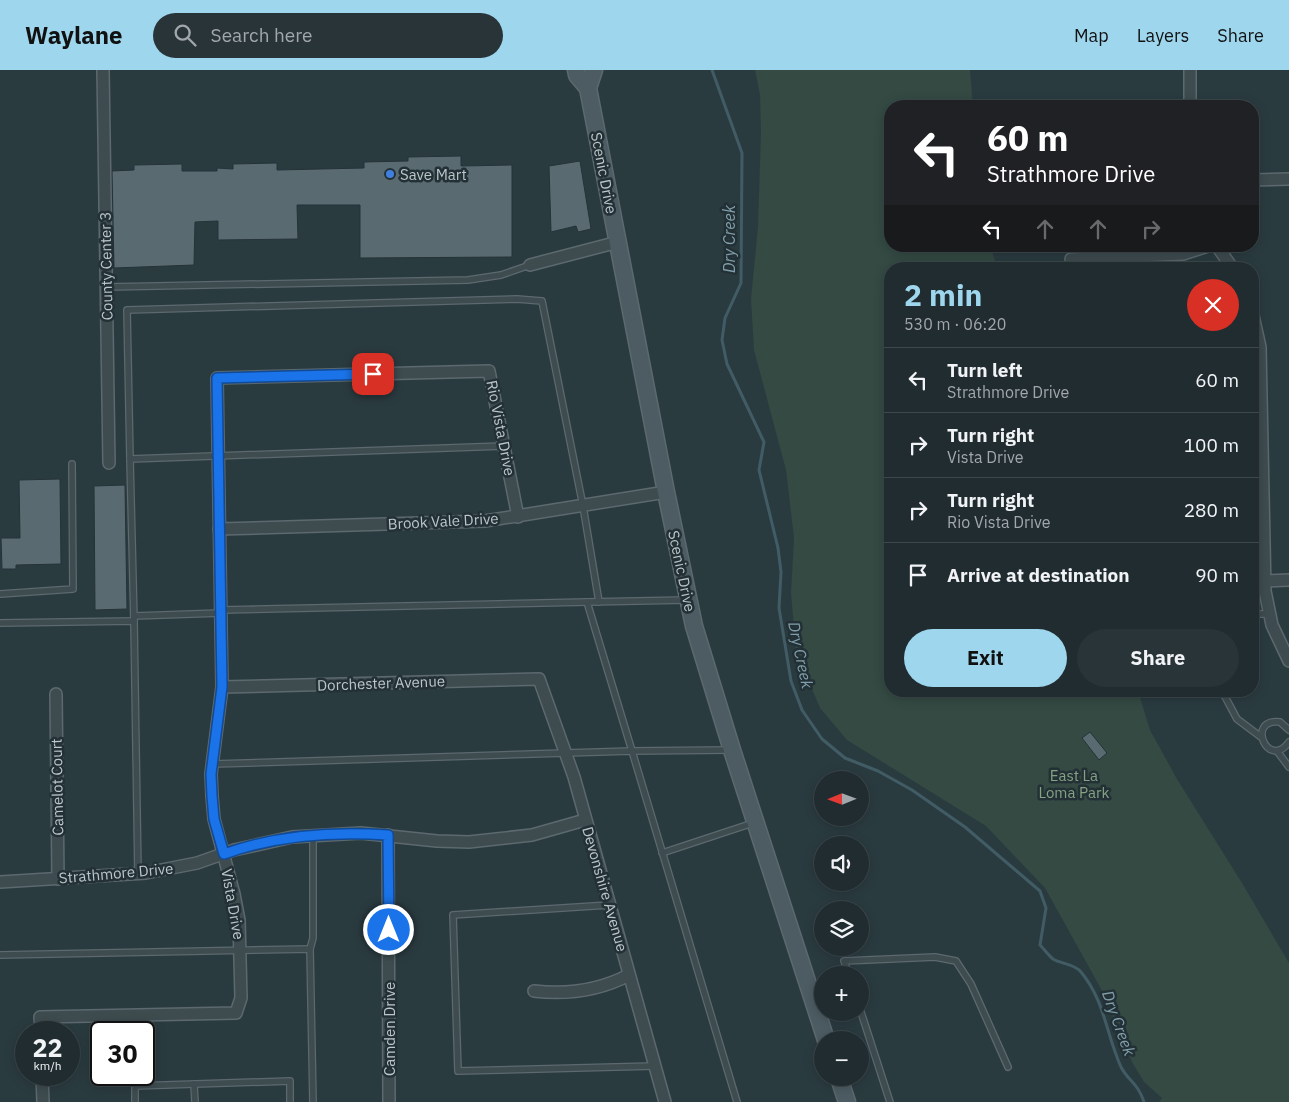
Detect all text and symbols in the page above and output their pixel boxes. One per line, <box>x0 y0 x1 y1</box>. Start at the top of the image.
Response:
search box <box>153 13 503 58</box>
text: Waylane <box>25 19 123 51</box>
icon: search <box>171 21 199 49</box>
text: Search here <box>211 23 312 47</box>
text: Map <box>1074 24 1109 47</box>
text: Layers <box>1137 24 1189 47</box>
text: Share <box>1217 24 1264 47</box>
text: 60 m <box>987 115 1069 161</box>
icon: left <box>904 120 969 185</box>
street label: Scenic Drive <box>587 131 621 215</box>
text: Strathmore Drive <box>987 159 1155 188</box>
place label: Save Mart <box>400 165 467 184</box>
marker: Save Mart <box>384 168 396 180</box>
water label: Dry Creek <box>719 204 739 273</box>
street label: County Center 3 <box>96 212 116 320</box>
icon: left <box>978 215 1006 243</box>
icon: ahead <box>1031 215 1059 243</box>
icon: ahead <box>1084 215 1112 243</box>
icon: right <box>1137 215 1165 243</box>
text: 2 min <box>904 275 982 314</box>
button: close <box>1187 279 1239 331</box>
text: 530 m · 06:20 <box>904 314 1006 334</box>
pin <box>352 353 394 395</box>
text: Turn left <box>947 358 1023 382</box>
icon: arrive <box>359 360 387 388</box>
icon: left <box>904 366 932 394</box>
text: 60 m <box>1195 368 1239 392</box>
street label: Rio Vista Drive <box>482 379 520 477</box>
text: Strathmore Drive <box>947 382 1069 402</box>
text: Turn right <box>947 423 1034 447</box>
icon: right <box>904 431 932 459</box>
text: 100 m <box>1184 433 1239 457</box>
text: Vista Drive <box>947 447 1024 467</box>
text: Turn right <box>947 488 1034 512</box>
icon: right <box>904 496 932 524</box>
text: 280 m <box>1184 498 1239 522</box>
street label: Brook Vale Drive <box>387 509 499 533</box>
text: Rio Vista Drive <box>947 512 1050 532</box>
street label: Scenic Drive <box>664 529 700 613</box>
icon: arrive <box>904 561 932 589</box>
text: Arrive at destination <box>947 563 1130 587</box>
text: 90 m <box>1195 563 1239 587</box>
water label: Dry Creek <box>784 620 818 691</box>
button: Exit <box>904 629 1067 687</box>
button: Share <box>1077 629 1239 687</box>
street label: Dorchester Avenue <box>317 671 445 695</box>
street label: Camelot Court <box>47 738 67 836</box>
park label: East La Loma Park <box>1039 766 1109 802</box>
north arrow <box>814 771 869 826</box>
map controls <box>814 771 869 1086</box>
street label: Devonshire Avenue <box>578 824 632 954</box>
button: sound <box>814 836 869 891</box>
street label: Strathmore Drive <box>58 859 174 887</box>
street label: Vista Drive <box>217 867 249 941</box>
button: layers <box>814 901 869 956</box>
position arrow <box>362 903 414 955</box>
button: + <box>814 966 869 1021</box>
street label: Camden Drive <box>380 982 399 1076</box>
water label: Dry Creek <box>1098 988 1140 1059</box>
speed limit sign: 30 <box>90 1021 155 1086</box>
text: 22 <box>32 1031 63 1064</box>
button: − <box>814 1031 869 1086</box>
text: km/h <box>33 1058 62 1073</box>

